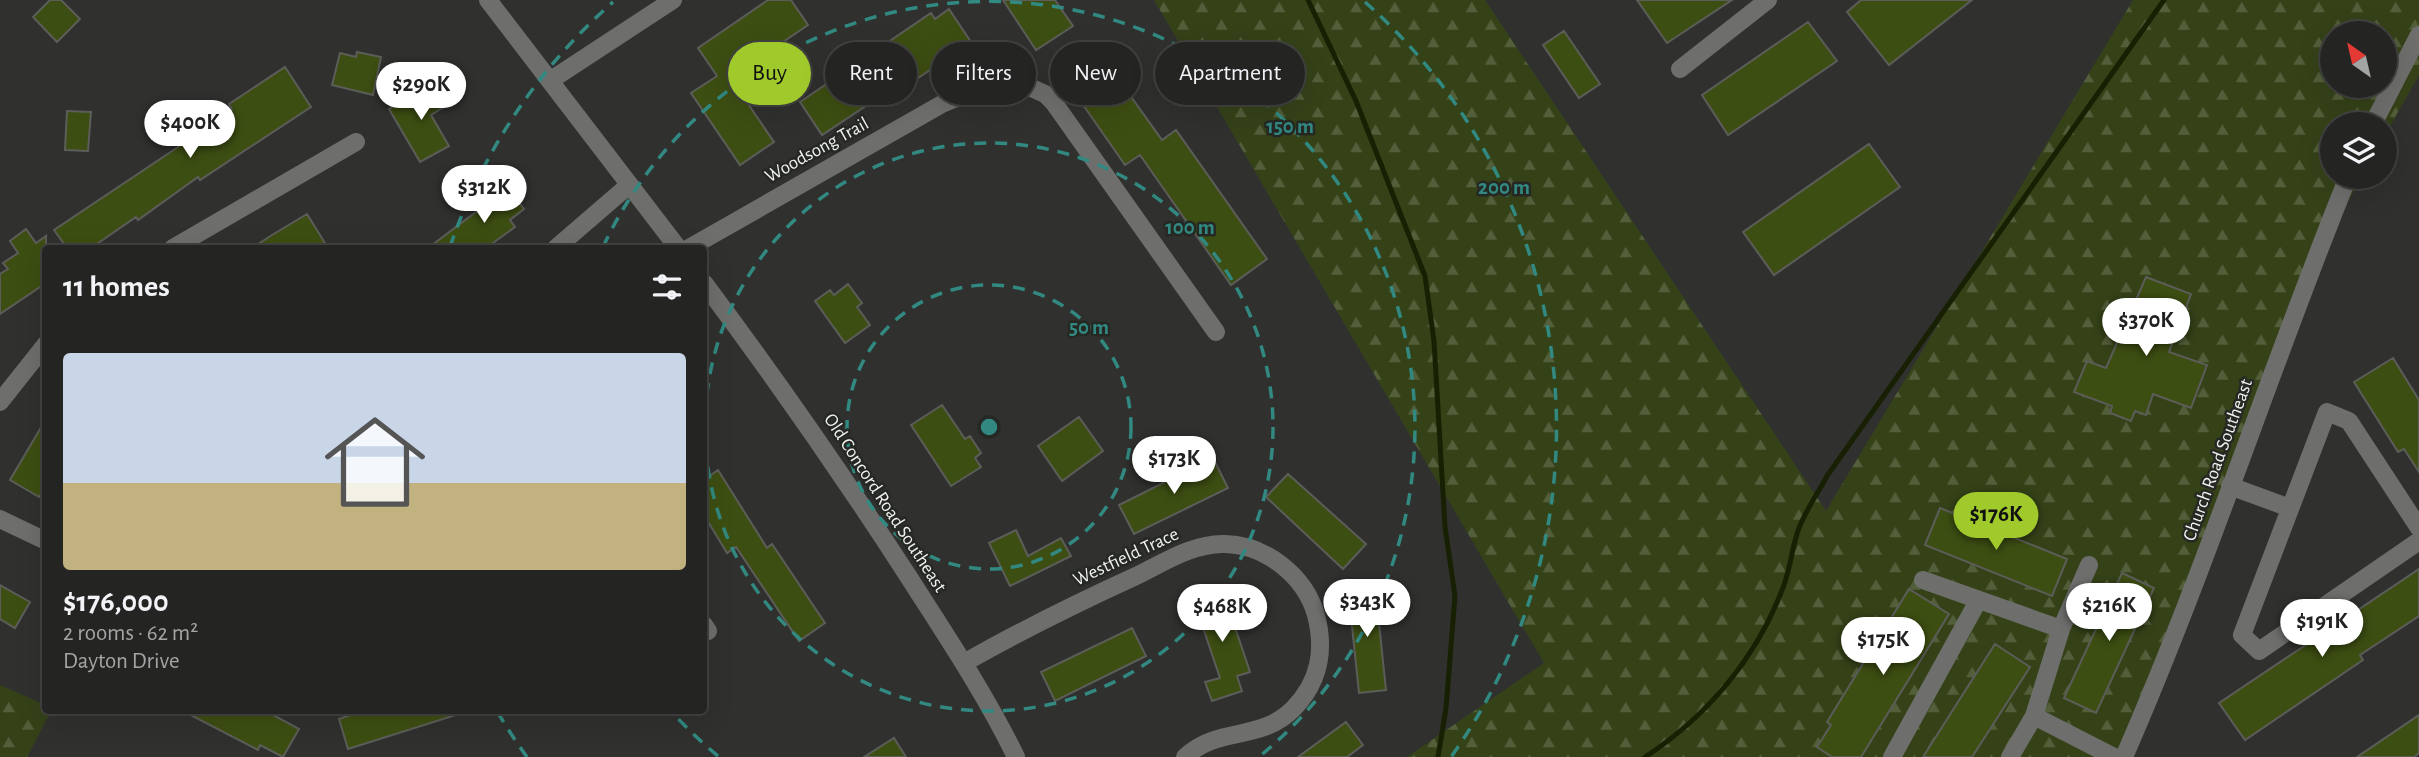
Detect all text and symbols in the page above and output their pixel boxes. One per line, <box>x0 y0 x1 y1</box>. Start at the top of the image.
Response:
north arrow <box>2320 21 2398 98</box>
map controls <box>2320 21 2397 189</box>
chip: Buy <box>728 42 811 105</box>
chip: Rent <box>825 42 917 105</box>
chip: Filters <box>931 42 1036 105</box>
chip: New <box>1050 42 1141 105</box>
chip: Apartment <box>1155 42 1305 105</box>
pin: $290K <box>372 62 470 122</box>
text: $290K <box>392 73 450 96</box>
pin: $400K <box>141 100 239 160</box>
text: $400K <box>160 111 220 134</box>
button: layers <box>2320 112 2397 189</box>
street label: Woodsong Trail <box>762 114 872 186</box>
text: 150 m <box>1266 116 1314 137</box>
pin: $312K <box>435 166 533 225</box>
text: $312K <box>458 176 510 199</box>
text: 200 m <box>1478 177 1530 198</box>
text: 100 m <box>1165 217 1215 238</box>
icon: filters <box>648 268 686 306</box>
text: 11 homes <box>63 272 170 302</box>
pin: $370K <box>2097 298 2195 358</box>
text: $370K <box>2118 309 2174 332</box>
text: 50 m <box>1069 317 1109 338</box>
street label: Church Road Southeast <box>2180 376 2256 544</box>
icon: home <box>312 399 438 525</box>
street label: Old Concord Road Southeast <box>820 410 950 596</box>
centre of rings <box>977 415 1001 439</box>
pin: $173K <box>1125 436 1223 496</box>
text: $173K <box>1148 447 1200 470</box>
pin: $176K <box>1947 492 2045 552</box>
text: $176K <box>1969 503 2023 526</box>
street label: Westfield Trace <box>1070 524 1182 590</box>
pin: $343K <box>1318 580 1416 639</box>
pin: $468K <box>1173 584 1271 644</box>
pin: $216K <box>2060 584 2158 643</box>
text: $176,000 <box>63 587 169 617</box>
text: $343K <box>1339 590 1395 613</box>
text: $216K <box>2082 594 2136 617</box>
text: $468K <box>1193 595 1251 618</box>
pin: $191K <box>2273 600 2371 659</box>
text: $191K <box>2296 610 2348 633</box>
pin: $175K <box>1834 618 1932 677</box>
text: 2 rooms · 62 m² <box>63 622 198 645</box>
text: $175K <box>1857 628 1909 651</box>
text: Dayton Drive <box>63 650 180 673</box>

